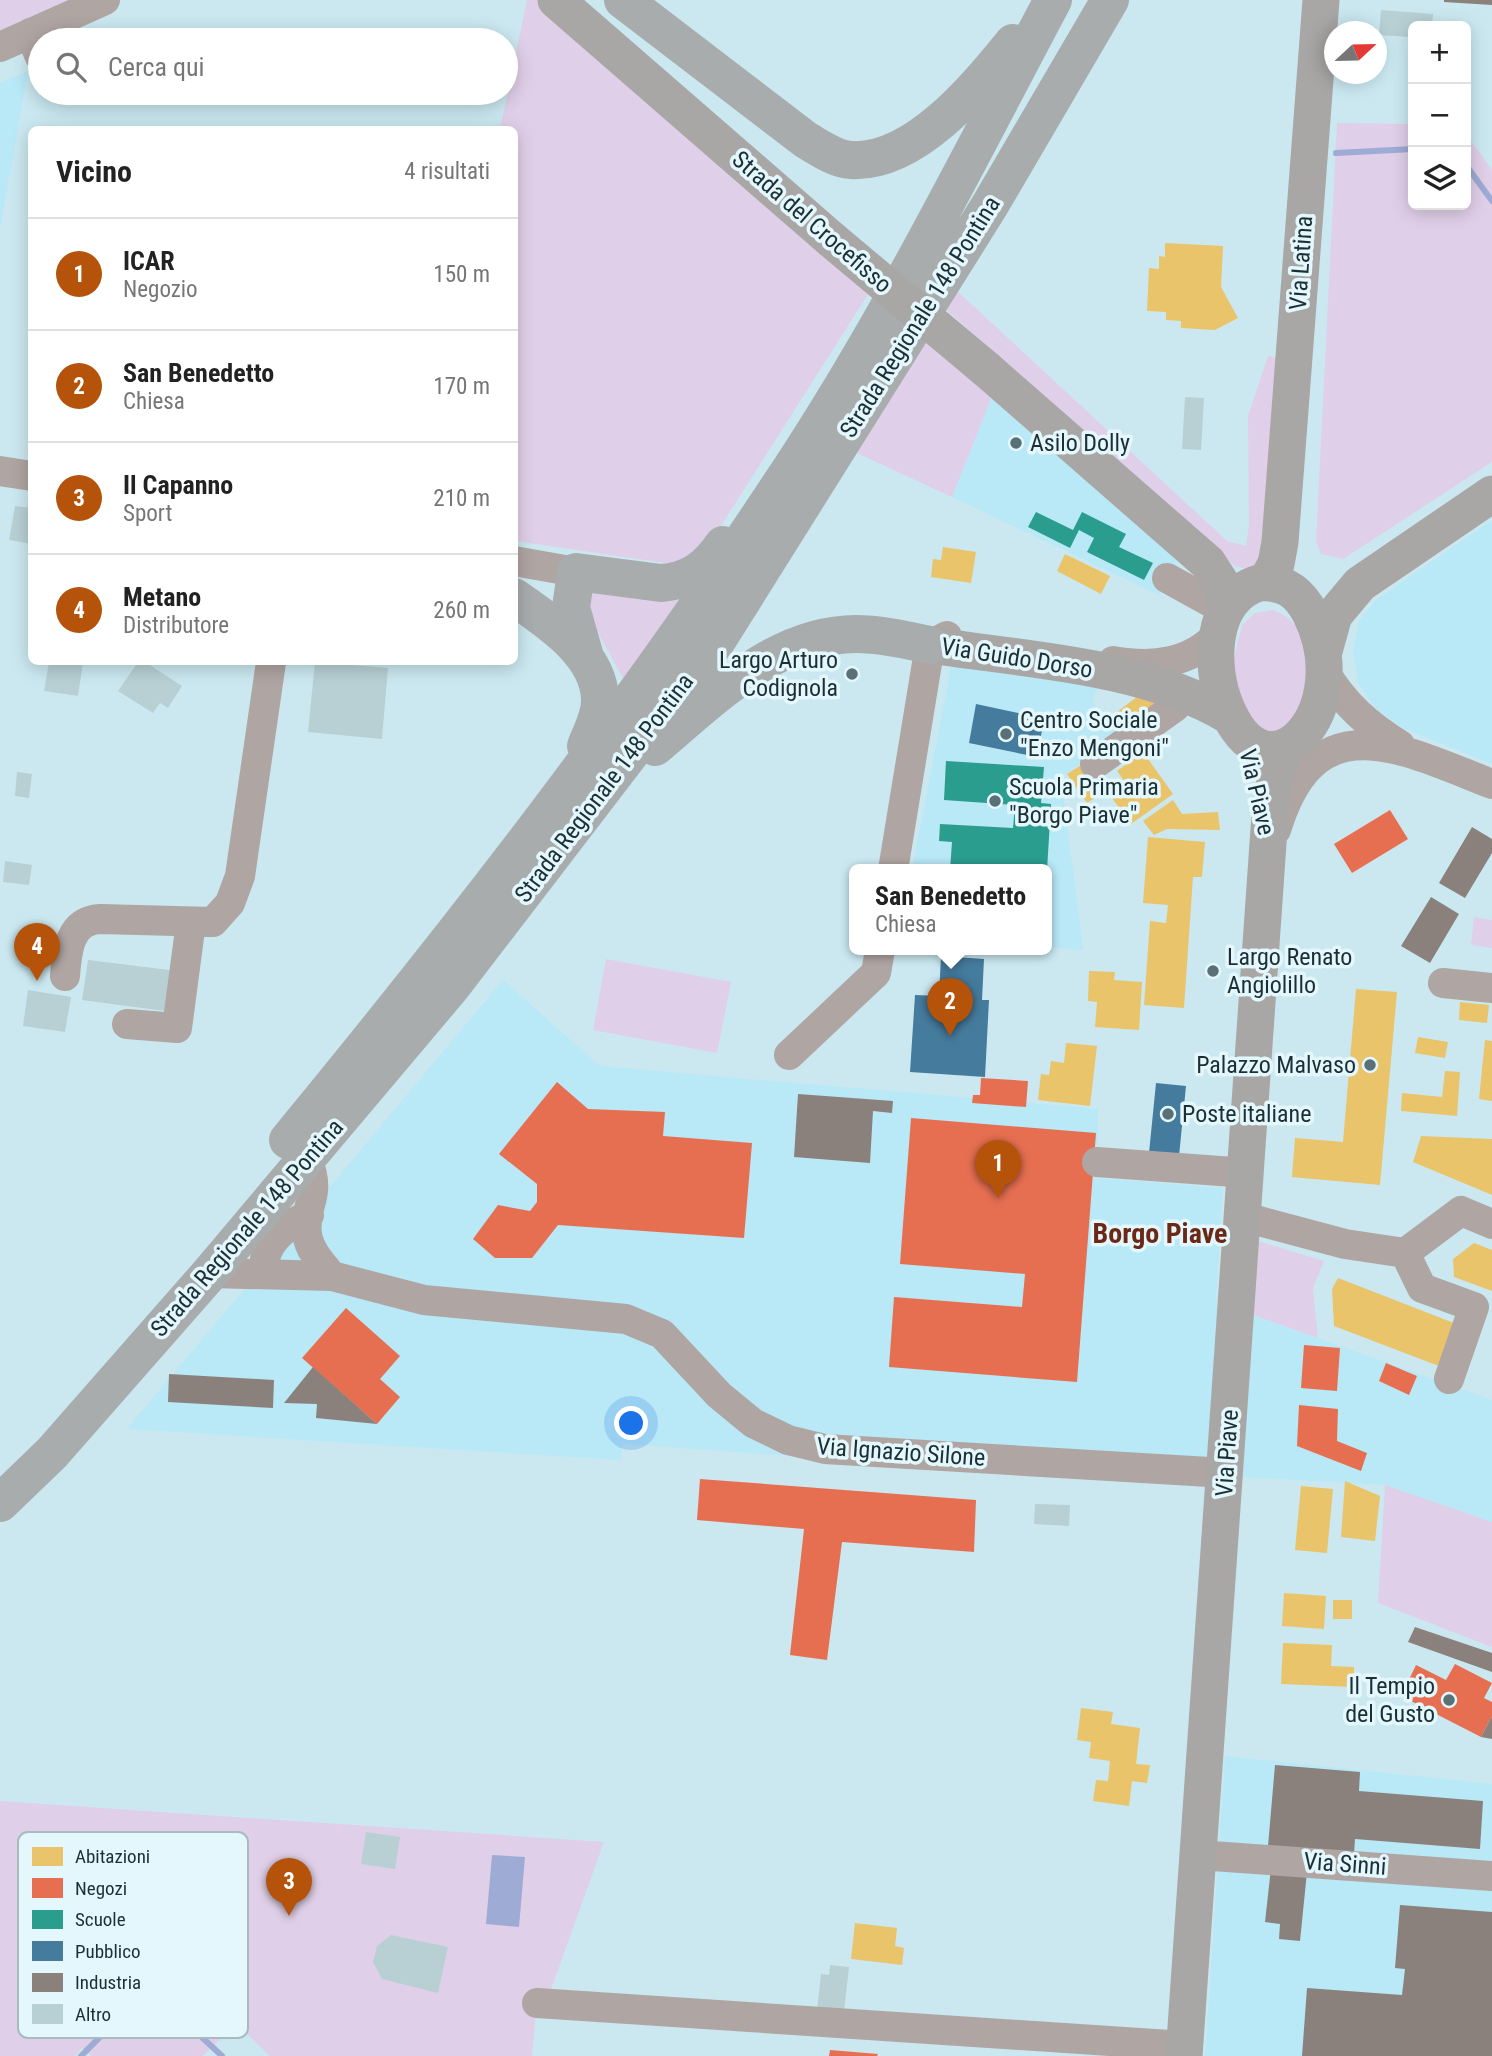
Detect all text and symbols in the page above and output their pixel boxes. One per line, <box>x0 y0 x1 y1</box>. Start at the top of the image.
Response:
north arrow <box>1324 21 1387 84</box>
map controls <box>1408 21 1471 210</box>
button: + <box>1408 21 1471 84</box>
search box <box>28 28 518 105</box>
icon: search <box>52 48 90 86</box>
text: Cerca qui <box>108 52 205 82</box>
button: − <box>1408 84 1471 147</box>
street label: Strada del Crocefisso <box>727 145 897 299</box>
button: layers <box>1408 147 1471 210</box>
text: Vicino <box>56 154 132 189</box>
text: 4 risultati <box>404 158 490 185</box>
street label: Strada Regionale 148 Pontina <box>834 191 1006 443</box>
street label: Via Latina <box>1284 215 1318 311</box>
text: ICAR <box>123 246 175 276</box>
text: 1 <box>73 261 85 288</box>
text: 150 m <box>433 261 490 288</box>
text: Negozio <box>123 276 198 303</box>
text: San Benedetto <box>123 358 274 388</box>
text: 2 <box>73 373 85 400</box>
text: 170 m <box>433 373 490 400</box>
text: Chiesa <box>123 388 185 415</box>
place label: Asilo Dolly <box>1030 429 1130 457</box>
marker: Asilo Dolly <box>1008 435 1024 451</box>
text: Il Capanno <box>123 470 233 500</box>
text: 3 <box>73 485 85 512</box>
text: 210 m <box>433 485 490 512</box>
text: Sport <box>123 500 172 527</box>
text: Metano <box>123 582 201 612</box>
text: 4 <box>73 597 85 624</box>
text: 260 m <box>433 597 490 624</box>
text: Distributore <box>123 612 229 639</box>
street label: Via Guido Dorso <box>939 632 1095 684</box>
place label: Largo Arturo Codignola <box>719 646 838 702</box>
marker: Largo Arturo Codignola <box>844 666 860 682</box>
street label: Strada Regionale 148 Pontina <box>509 668 699 908</box>
place label: Centro Sociale "Enzo Mengoni" <box>1020 706 1169 762</box>
marker: Centro Sociale "Enzo Mengoni" <box>998 726 1014 742</box>
street label: Via Piave <box>1234 746 1280 838</box>
place label: Scuola Primaria "Borgo Piave" <box>1009 773 1159 829</box>
marker: Scuola Primaria "Borgo Piave" <box>987 793 1003 809</box>
popup <box>849 864 1052 955</box>
text: San Benedetto <box>875 881 1026 911</box>
text: Chiesa <box>875 911 937 938</box>
pin: 4 <box>14 923 60 981</box>
place label: Largo Renato Angiolillo <box>1227 943 1352 999</box>
marker: Largo Renato Angiolillo <box>1205 963 1221 979</box>
pin: 2 <box>927 978 973 1036</box>
place label: Palazzo Malvaso <box>1196 1051 1356 1079</box>
marker: Palazzo Malvaso <box>1362 1057 1378 1073</box>
place label: Poste italiane <box>1182 1100 1312 1128</box>
marker: Poste italiane <box>1160 1106 1176 1122</box>
street label: Strada Regionale 148 Pontina <box>145 1113 349 1343</box>
pin: 1 <box>975 1140 1021 1198</box>
district label: Borgo Piave <box>1093 1217 1227 1250</box>
your location <box>614 1406 648 1440</box>
street label: Via Piave <box>1210 1408 1244 1498</box>
street label: Via Ignazio Silone <box>816 1432 986 1472</box>
place label: Il Tempio del Gusto <box>1345 1672 1435 1728</box>
marker: Il Tempio del Gusto <box>1441 1692 1457 1708</box>
legend <box>18 1832 248 2038</box>
text: Abitazioni <box>75 1845 150 1868</box>
street label: Via Sinni <box>1303 1847 1387 1881</box>
pin: 3 <box>266 1858 312 1916</box>
text: Negozi <box>75 1877 127 1900</box>
text: Scuole <box>75 1908 126 1931</box>
text: Pubblico <box>75 1940 141 1963</box>
text: Industria <box>75 1971 141 1994</box>
text: Altro <box>75 2003 111 2026</box>

